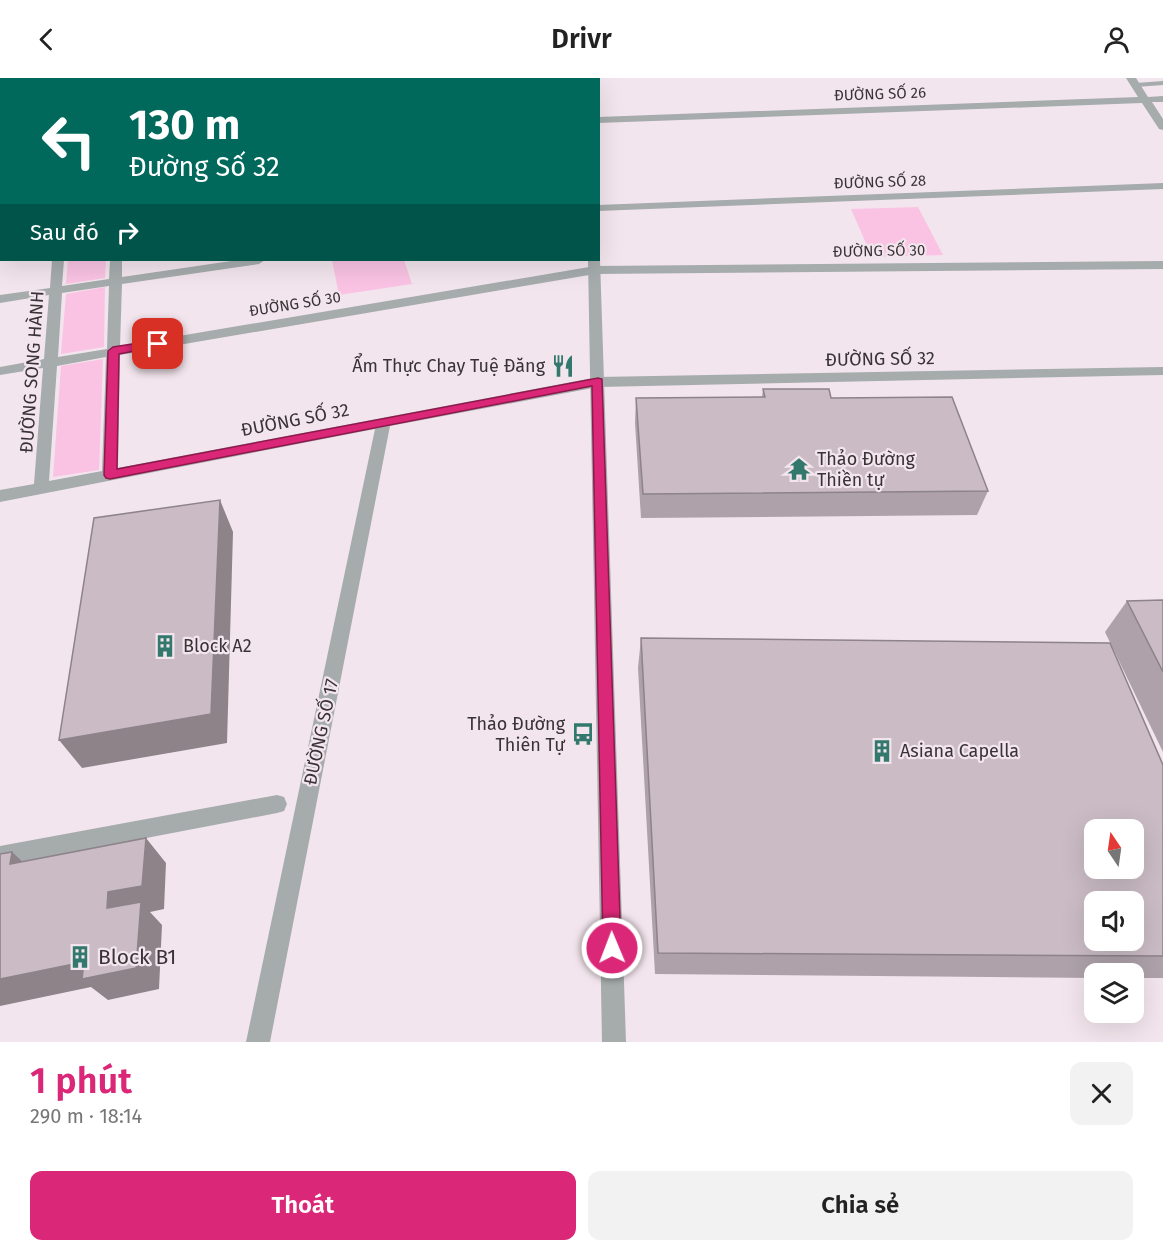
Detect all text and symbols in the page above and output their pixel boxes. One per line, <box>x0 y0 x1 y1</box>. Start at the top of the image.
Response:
icon: back <box>30 23 63 56</box>
text: Drivr <box>551 23 612 55</box>
icon: person <box>1100 23 1133 56</box>
street label: ĐƯỜNG SỐ 26 <box>834 81 926 105</box>
text: 130 m <box>129 100 240 150</box>
icon: left <box>30 102 108 180</box>
text: Đường Số 32 <box>129 151 280 183</box>
street label: ĐƯỜNG SỐ 28 <box>833 169 926 193</box>
icon: right <box>111 216 144 249</box>
text: Sau đó <box>30 219 99 246</box>
street label: ĐƯỜNG SỐ 30 <box>833 239 925 261</box>
street label: ĐƯỜNG SỐ 30 <box>248 286 342 320</box>
street label: ĐƯỜNG SONG HÀNH <box>14 290 49 454</box>
pin <box>132 318 183 369</box>
icon: arrive <box>141 327 174 360</box>
street label: ĐƯỜNG SỐ 32 <box>825 344 935 371</box>
place label: Ẩm Thực Chay Tuệ Đăng <box>352 353 546 377</box>
restaurant icon: Ẩm Thực Chay Tuệ Đăng <box>550 353 576 379</box>
street label: ĐƯỜNG SỐ 32 <box>238 396 351 441</box>
place label: Thảo Đường Thiền tự <box>817 448 915 491</box>
temple icon: Thảo Đường Thiền tự <box>786 456 812 482</box>
building icon: Block A2 <box>152 633 178 659</box>
place label: Block A2 <box>183 635 252 657</box>
street label: ĐƯỜNG SỐ 17 <box>296 676 343 787</box>
place label: Thảo Đường Thiên Tự <box>467 713 566 756</box>
bus stop icon: Thảo Đường Thiên Tự <box>570 721 596 747</box>
building icon: Asiana Capella <box>869 738 895 764</box>
place label: Asiana Capella <box>900 740 1019 762</box>
north arrow <box>1084 819 1144 879</box>
map controls <box>1084 819 1144 1023</box>
button: sound <box>1084 891 1144 951</box>
position arrow <box>580 916 644 980</box>
building icon: Block B1 <box>67 944 93 970</box>
place label: Block B1 <box>98 944 176 970</box>
button: layers <box>1084 963 1144 1023</box>
text: 1 phút <box>30 1059 132 1103</box>
button: close <box>1070 1062 1133 1125</box>
text: 290 m · 18:14 <box>30 1104 142 1128</box>
button: Thoát <box>30 1171 576 1240</box>
button: Chia sẻ <box>588 1171 1133 1240</box>

